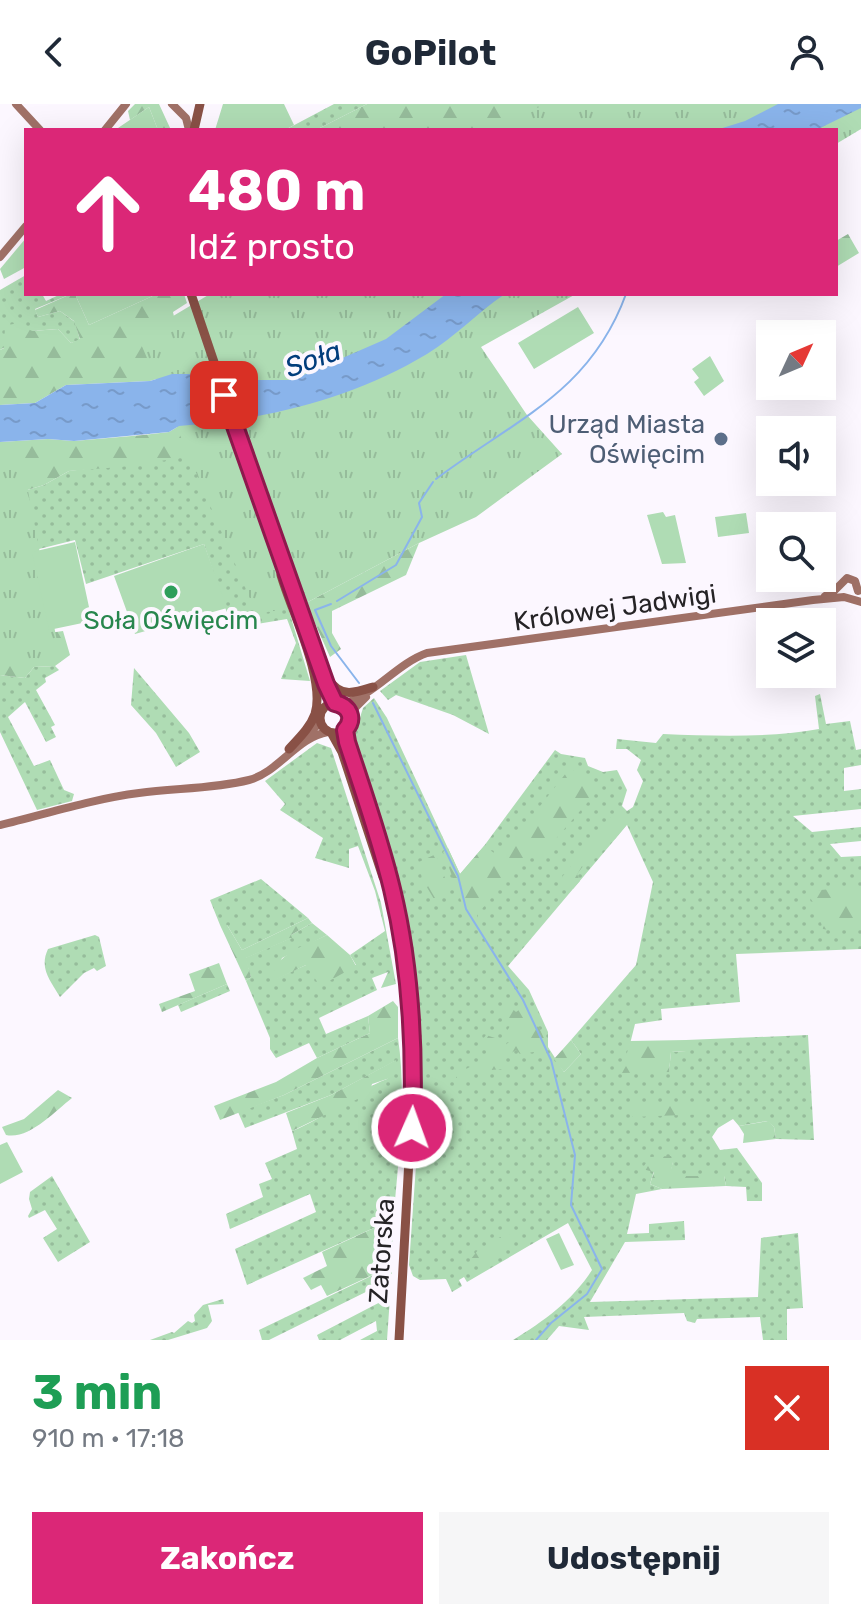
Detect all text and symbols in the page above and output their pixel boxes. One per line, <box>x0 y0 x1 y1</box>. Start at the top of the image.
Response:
icon: back <box>32 30 76 74</box>
icon: person <box>785 30 829 74</box>
text: GoPilot <box>365 31 496 74</box>
text: 480 m <box>188 158 365 224</box>
icon: ahead <box>56 160 160 264</box>
text: Idź prosto <box>188 225 355 268</box>
north arrow <box>756 320 836 400</box>
map controls <box>756 320 836 688</box>
water label: Soła <box>280 334 346 384</box>
pin <box>190 361 258 429</box>
icon: arrive <box>202 373 246 417</box>
place label: Urząd Miasta Oświęcim <box>548 409 705 470</box>
button: sound <box>756 416 836 496</box>
marker: Urząd Miasta Oświęcim <box>712 430 730 448</box>
button: search <box>756 512 836 592</box>
street label: Królowej Jadwigi <box>512 578 718 638</box>
marker: Soła Oświęcim <box>162 583 180 601</box>
place label: Soła Oświęcim <box>84 605 259 636</box>
button: layers <box>756 608 836 688</box>
position arrow <box>370 1086 454 1170</box>
street label: Zatorska <box>363 1197 401 1305</box>
text: 3 min <box>32 1364 162 1421</box>
button: close <box>745 1366 829 1450</box>
text: 910 m · 17:18 <box>32 1423 185 1454</box>
button: Zakończ <box>32 1512 423 1604</box>
button: Udostępnij <box>439 1512 829 1604</box>

